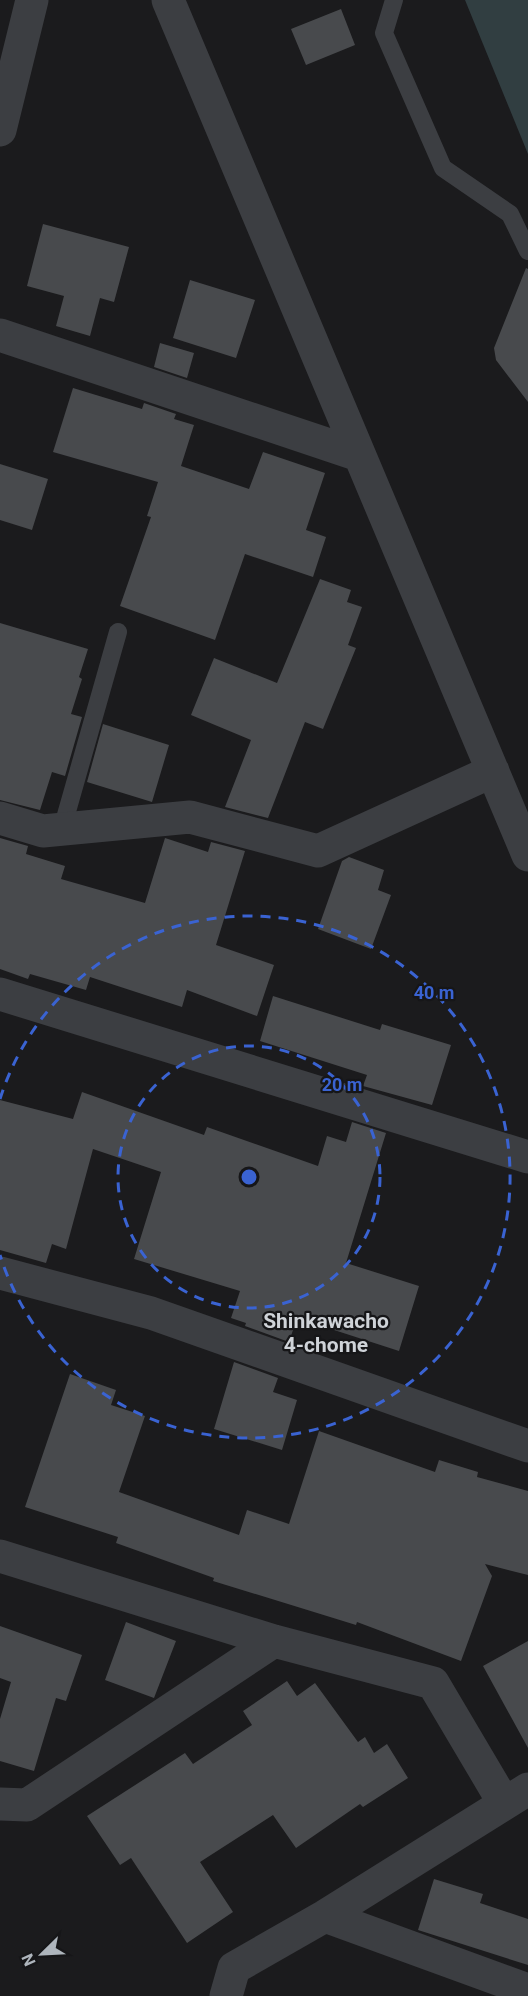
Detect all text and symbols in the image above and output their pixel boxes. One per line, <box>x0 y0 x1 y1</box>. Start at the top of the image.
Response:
text: 40 m <box>414 982 454 1003</box>
text: 20 m <box>322 1074 362 1095</box>
centre of rings <box>239 1167 259 1187</box>
district label: Shinkawacho 4-chome <box>263 1309 389 1357</box>
north arrow <box>12 1924 72 1984</box>
text: N <box>18 1951 40 1969</box>

